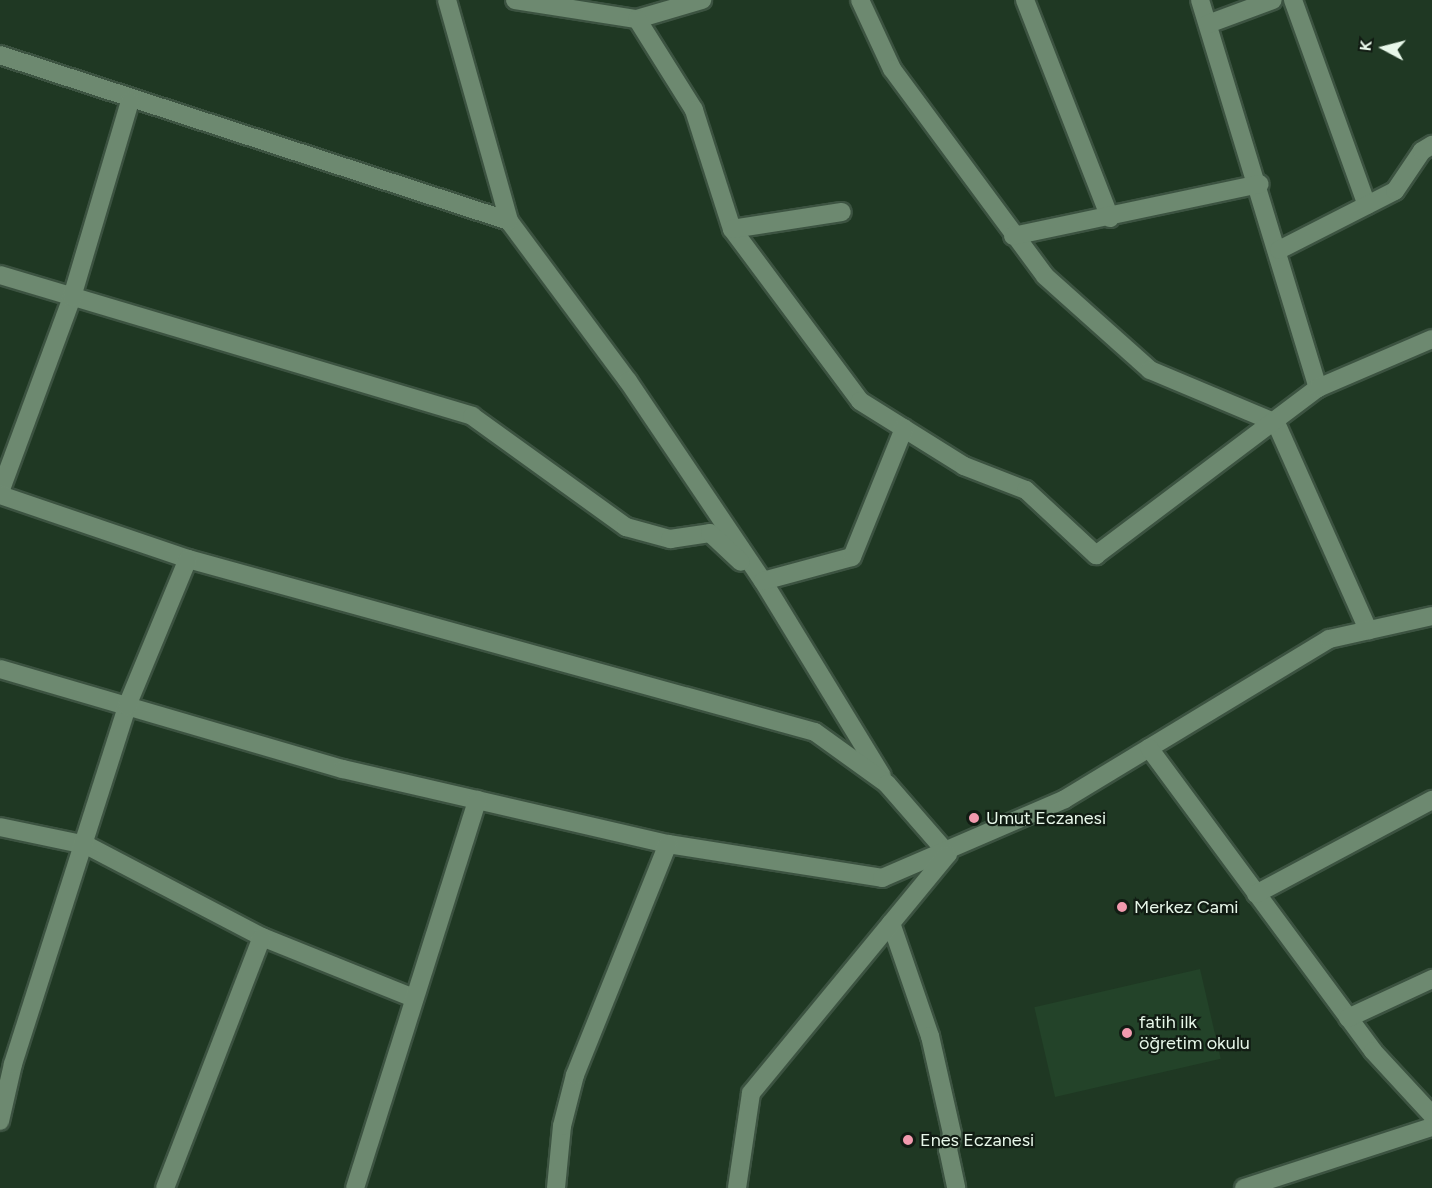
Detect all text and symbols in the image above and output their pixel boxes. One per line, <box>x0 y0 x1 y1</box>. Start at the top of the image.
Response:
north arrow <box>1354 18 1414 78</box>
text: K <box>1356 39 1376 52</box>
place label: Umut Eczanesi <box>986 807 1106 829</box>
marker: Umut Eczanesi <box>967 811 981 825</box>
place label: Merkez Cami <box>1134 896 1238 918</box>
marker: Merkez Cami <box>1115 900 1129 914</box>
place label: fatih ilk öğretim okulu <box>1139 1012 1250 1054</box>
marker: fatih ilk öğretim okulu <box>1120 1026 1134 1040</box>
place label: Enes Eczanesi <box>920 1129 1034 1151</box>
marker: Enes Eczanesi <box>901 1133 915 1147</box>

